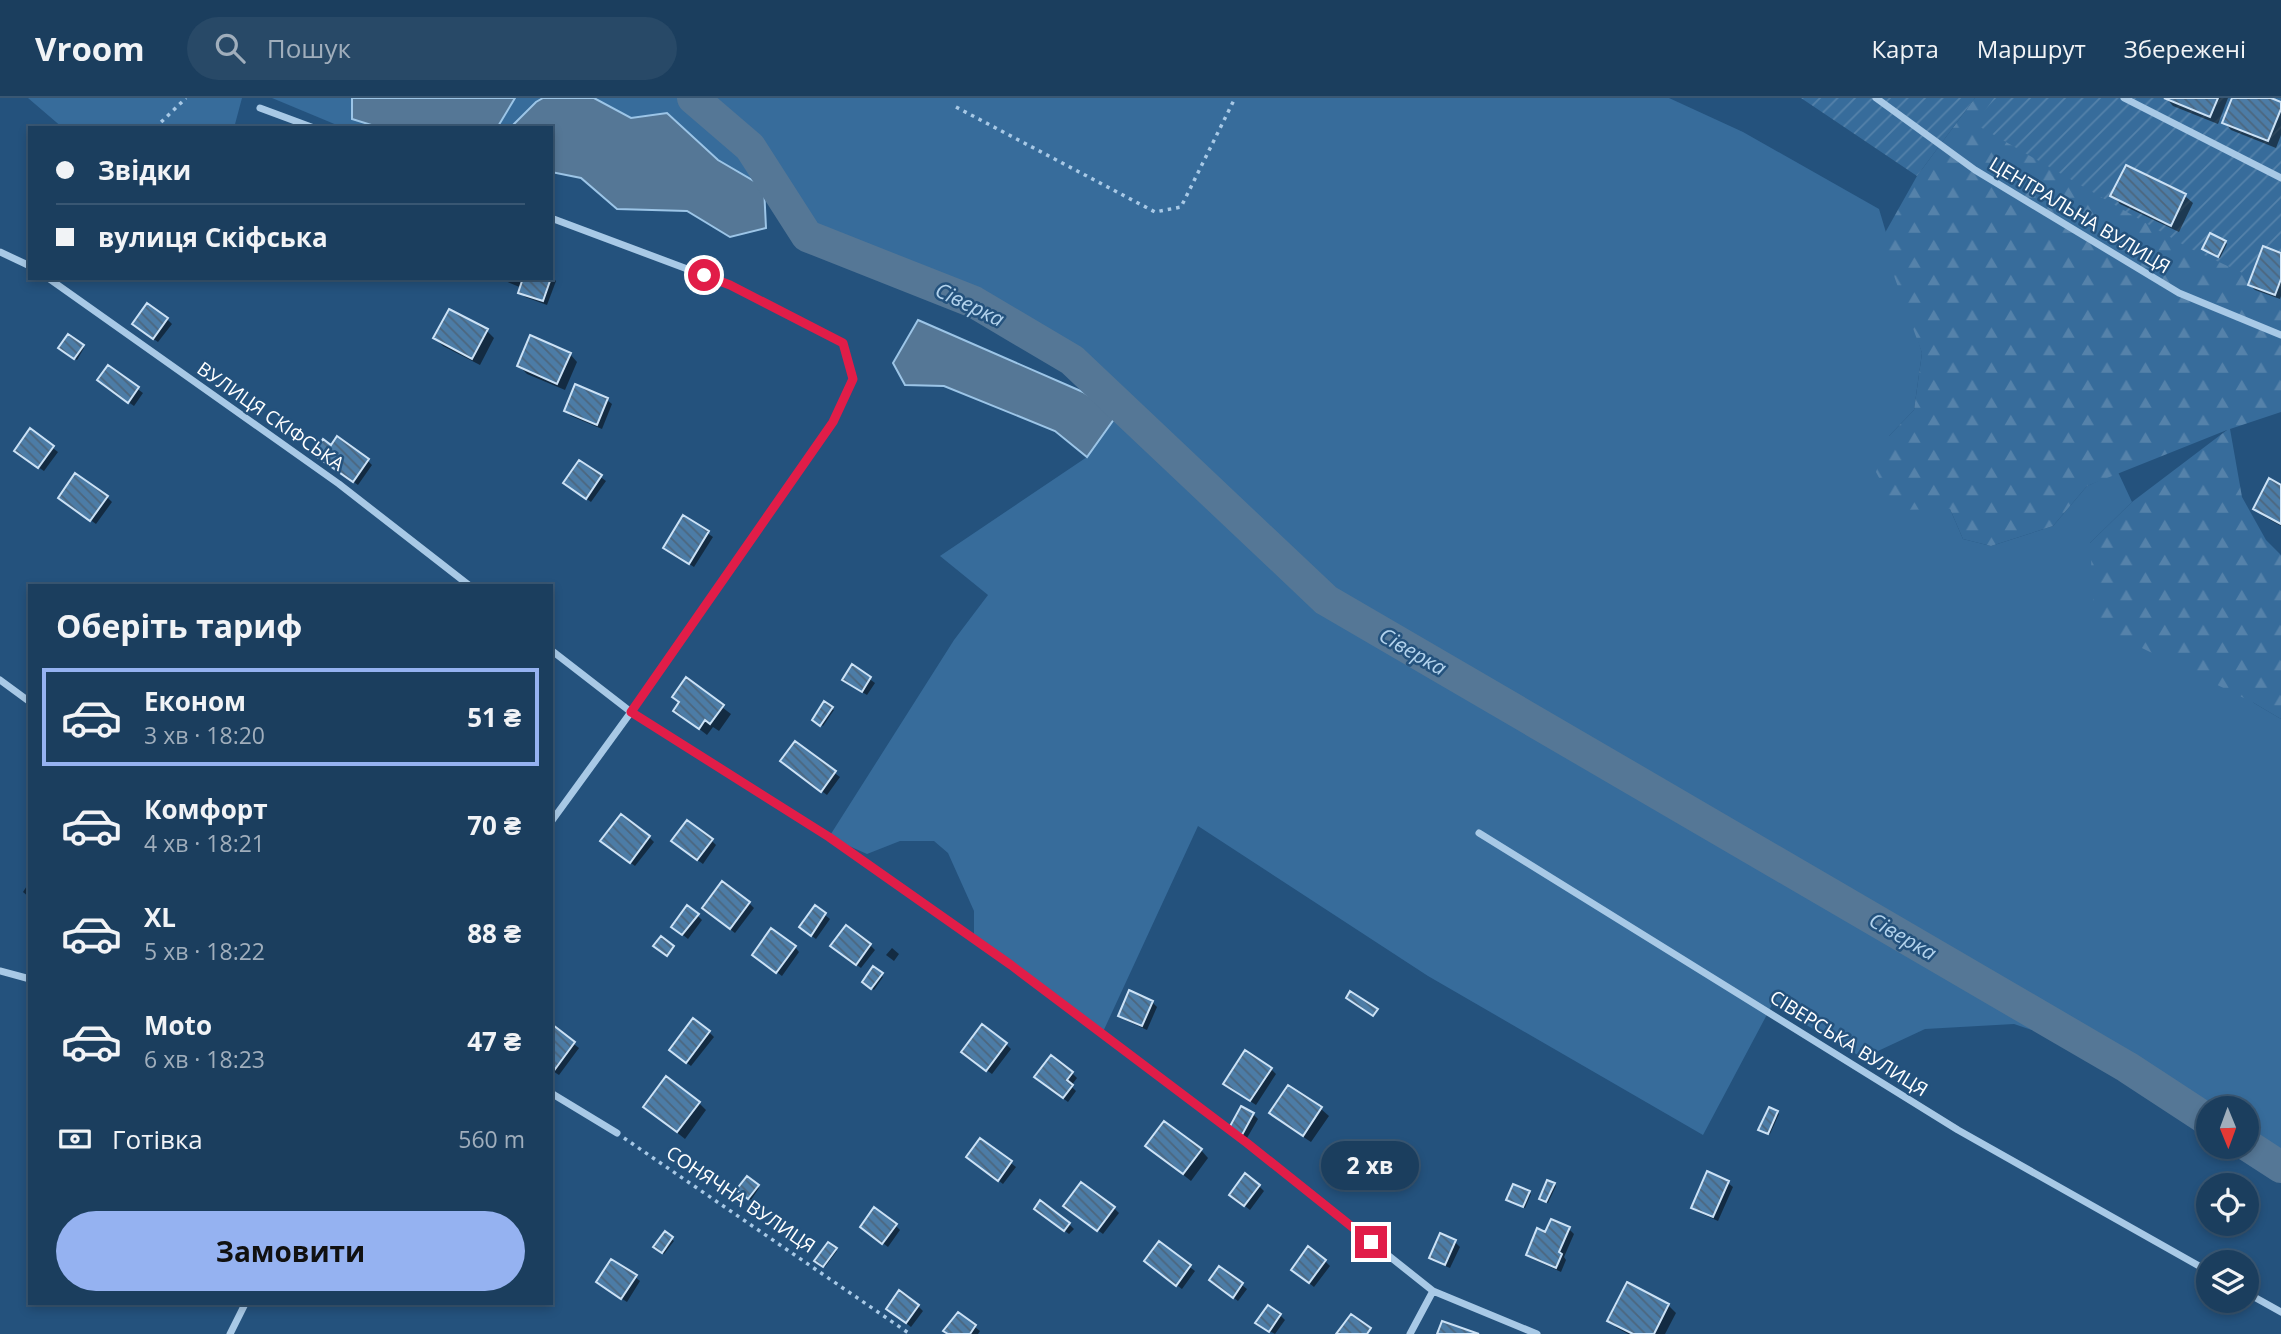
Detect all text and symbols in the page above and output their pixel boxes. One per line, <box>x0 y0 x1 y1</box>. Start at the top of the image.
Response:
search box <box>187 17 677 80</box>
text: Vroom <box>35 26 145 71</box>
icon: search <box>211 29 249 67</box>
text: Пошук <box>267 30 351 66</box>
text: Карта <box>1871 32 1939 65</box>
text: Маршрут <box>1977 32 2086 65</box>
text: Збережені <box>2124 32 2246 65</box>
street label: ЦЕНТРАЛЬНА ВУЛИЦЯ <box>1985 151 2175 279</box>
text: Звідки <box>98 152 191 188</box>
text: вулиця Скіфська <box>98 219 328 255</box>
route start <box>688 259 720 291</box>
water label: Сіверка <box>931 275 1009 333</box>
street label: ВУЛИЦЯ СКІФСЬКА <box>192 355 350 477</box>
text: Оберіть тариф <box>56 604 302 647</box>
water label: Сіверка <box>1374 621 1452 682</box>
text: Економ <box>144 683 246 719</box>
icon: car <box>60 686 123 749</box>
text: 51 ₴ <box>467 699 521 735</box>
text: 3 хв · 18:20 <box>144 719 265 751</box>
text: Комфорт <box>144 791 268 827</box>
icon: car <box>60 794 123 857</box>
text: 70 ₴ <box>467 807 521 843</box>
text: 4 хв · 18:21 <box>144 827 265 859</box>
text: XL <box>144 899 176 935</box>
icon: car <box>60 902 123 965</box>
water label: Сіверка <box>1864 906 1942 967</box>
text: 88 ₴ <box>467 915 521 951</box>
text: 5 хв · 18:22 <box>144 935 265 967</box>
street label: СІВЕРСЬКА ВУЛИЦЯ <box>1765 984 1933 1102</box>
text: Moto <box>144 1007 212 1043</box>
icon: car <box>60 1010 123 1073</box>
text: 47 ₴ <box>467 1023 521 1059</box>
text: 6 хв · 18:23 <box>144 1043 265 1075</box>
north arrow <box>2196 1096 2259 1158</box>
map controls <box>2196 1096 2259 1313</box>
icon: cash <box>56 1120 94 1158</box>
text: Готівка <box>112 1121 203 1157</box>
text: 560 m <box>458 1123 525 1155</box>
street label: СОНЯЧНА ВУЛИЦЯ <box>661 1139 821 1259</box>
callout: 2 хв <box>1322 1140 1420 1190</box>
text: 2 хв <box>1347 1149 1393 1181</box>
button: locate <box>2196 1173 2259 1236</box>
button: Замовити <box>56 1211 525 1291</box>
route end <box>1355 1226 1387 1258</box>
button: layers <box>2196 1250 2259 1313</box>

